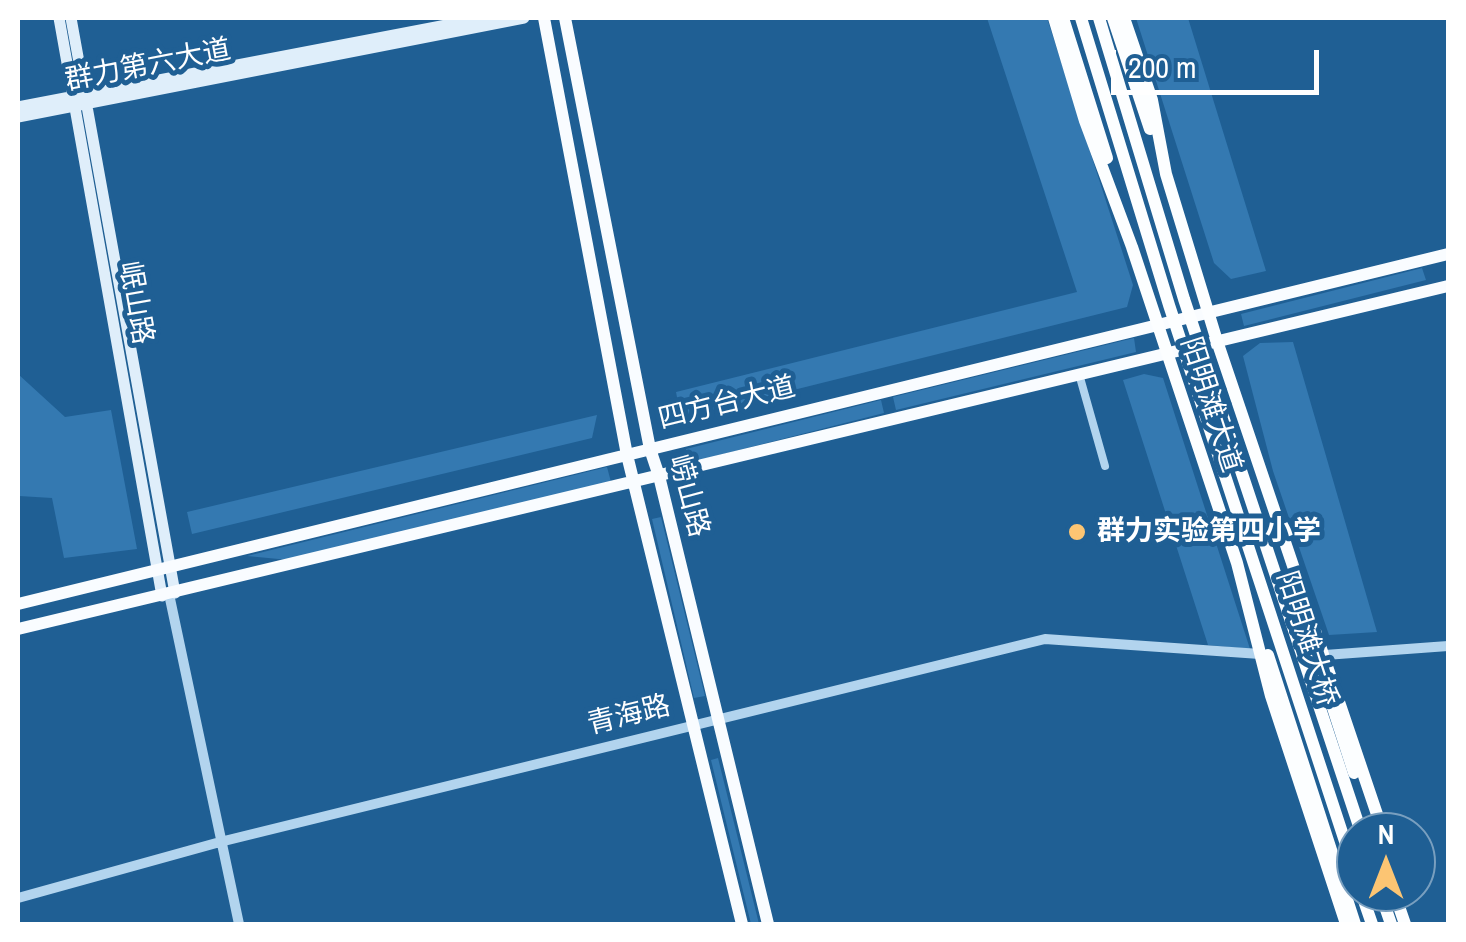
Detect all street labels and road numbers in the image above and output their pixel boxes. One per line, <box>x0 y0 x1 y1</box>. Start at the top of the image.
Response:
street label: 群力第六大道 <box>62 33 234 99</box>
street label: 岷山路 <box>111 259 159 347</box>
street label: 阳明滩大道 <box>1172 333 1248 477</box>
street label: 四方台大道 <box>655 371 799 437</box>
street label: 崂山路 <box>661 451 715 541</box>
street label: 阳明滩大桥 <box>1268 567 1344 711</box>
street label: 青海路 <box>584 690 674 742</box>

